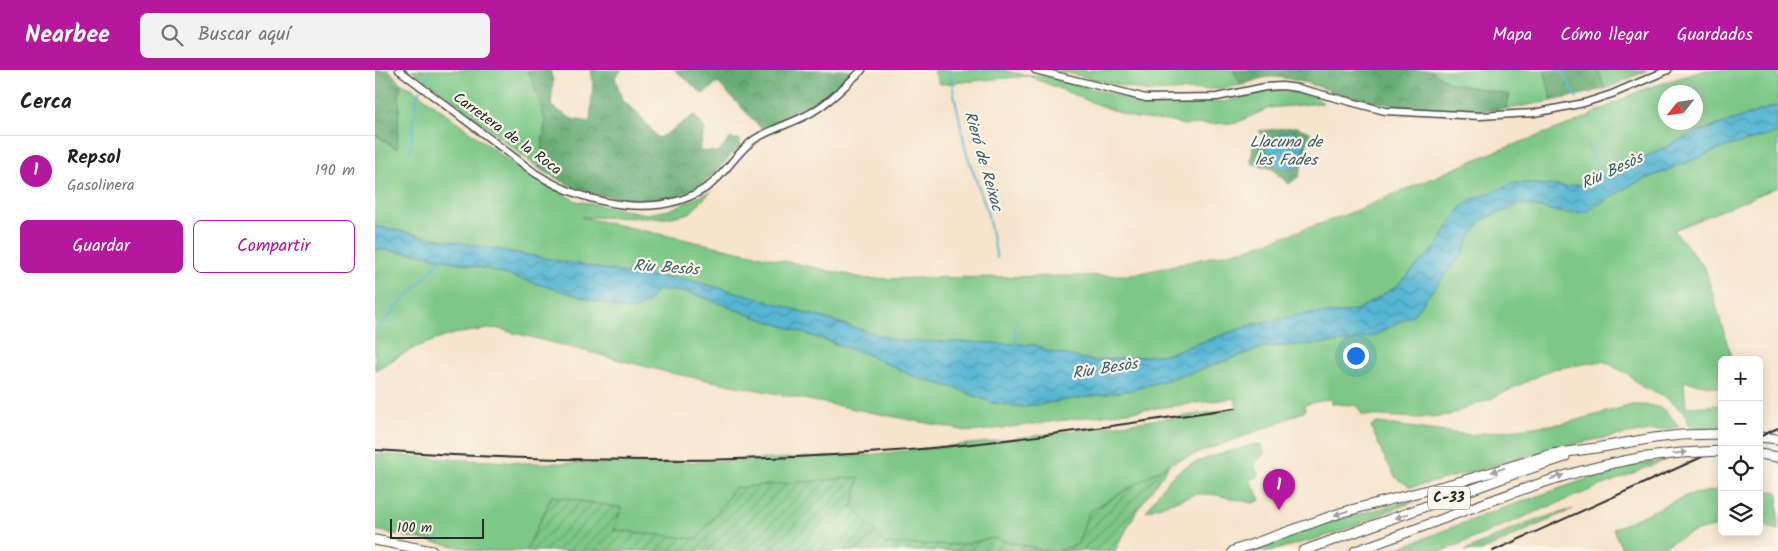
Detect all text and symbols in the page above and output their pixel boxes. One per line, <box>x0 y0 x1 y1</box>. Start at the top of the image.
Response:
search box <box>140 13 490 58</box>
text: Nearbee <box>25 16 110 55</box>
text: Buscar aquí <box>198 20 290 50</box>
icon: search <box>158 21 186 49</box>
text: Mapa <box>1493 21 1532 50</box>
text: Cómo llegar <box>1560 21 1649 50</box>
text: Guardados <box>1677 21 1753 50</box>
north arrow <box>1658 85 1703 130</box>
text: Cerca <box>20 86 72 119</box>
street label: Carretera de la Roca <box>448 86 566 182</box>
water label: Rieró de Reixac <box>957 108 1010 216</box>
water label: Llacuna de les Fades <box>1250 130 1324 173</box>
text: Repsol <box>67 143 121 173</box>
water label: Riu Besòs <box>1577 145 1649 196</box>
text: 1 <box>34 158 38 183</box>
text: 190 m <box>315 158 355 183</box>
text: Gasolinera <box>67 173 135 198</box>
button: Guardar <box>20 220 183 273</box>
button: Compartir <box>193 220 355 273</box>
water label: Riu Besòs <box>632 253 702 283</box>
your location <box>1343 343 1369 369</box>
water label: Riu Besòs <box>1071 351 1141 386</box>
map controls <box>1718 356 1763 536</box>
button: + <box>1718 356 1763 401</box>
button: − <box>1718 401 1763 446</box>
button: locate <box>1718 446 1763 491</box>
one-way arrow <box>1673 449 1689 457</box>
one-way arrow <box>1490 467 1505 475</box>
pin: 1 <box>1263 469 1295 510</box>
one-way arrow <box>1550 473 1565 481</box>
road number: C-33 <box>1428 486 1470 509</box>
button: layers <box>1718 491 1763 536</box>
one-way arrow <box>1334 510 1349 517</box>
one-way arrow <box>1394 513 1409 520</box>
scale bar <box>390 516 484 539</box>
text: 100 m <box>397 517 432 539</box>

